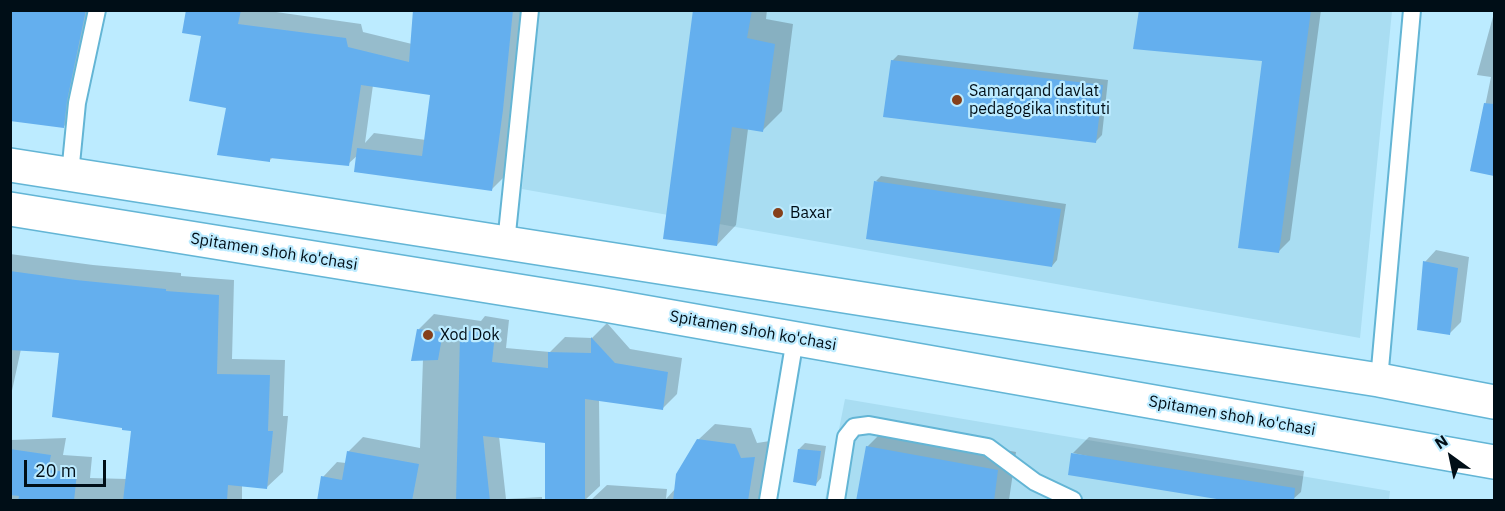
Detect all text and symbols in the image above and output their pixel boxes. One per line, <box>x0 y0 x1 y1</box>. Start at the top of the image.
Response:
place label: Samarqand davlat pedagogika instituti <box>969 81 1110 119</box>
marker: Samarqand davlat pedagogika instituti <box>950 93 964 107</box>
place label: Baxar <box>790 203 832 223</box>
marker: Baxar <box>771 206 785 220</box>
street label: Spitamen shoh ko'chasi <box>189 229 359 275</box>
street label: Spitamen shoh ko'chasi <box>668 307 838 355</box>
place label: Xod Dok <box>440 325 500 345</box>
marker: Xod Dok <box>421 328 435 342</box>
street label: Spitamen shoh ko'chasi <box>1147 392 1317 440</box>
north arrow <box>1421 427 1481 487</box>
text: N <box>1431 430 1452 453</box>
scale bar <box>27 448 110 486</box>
text: 20 m <box>35 459 77 482</box>

